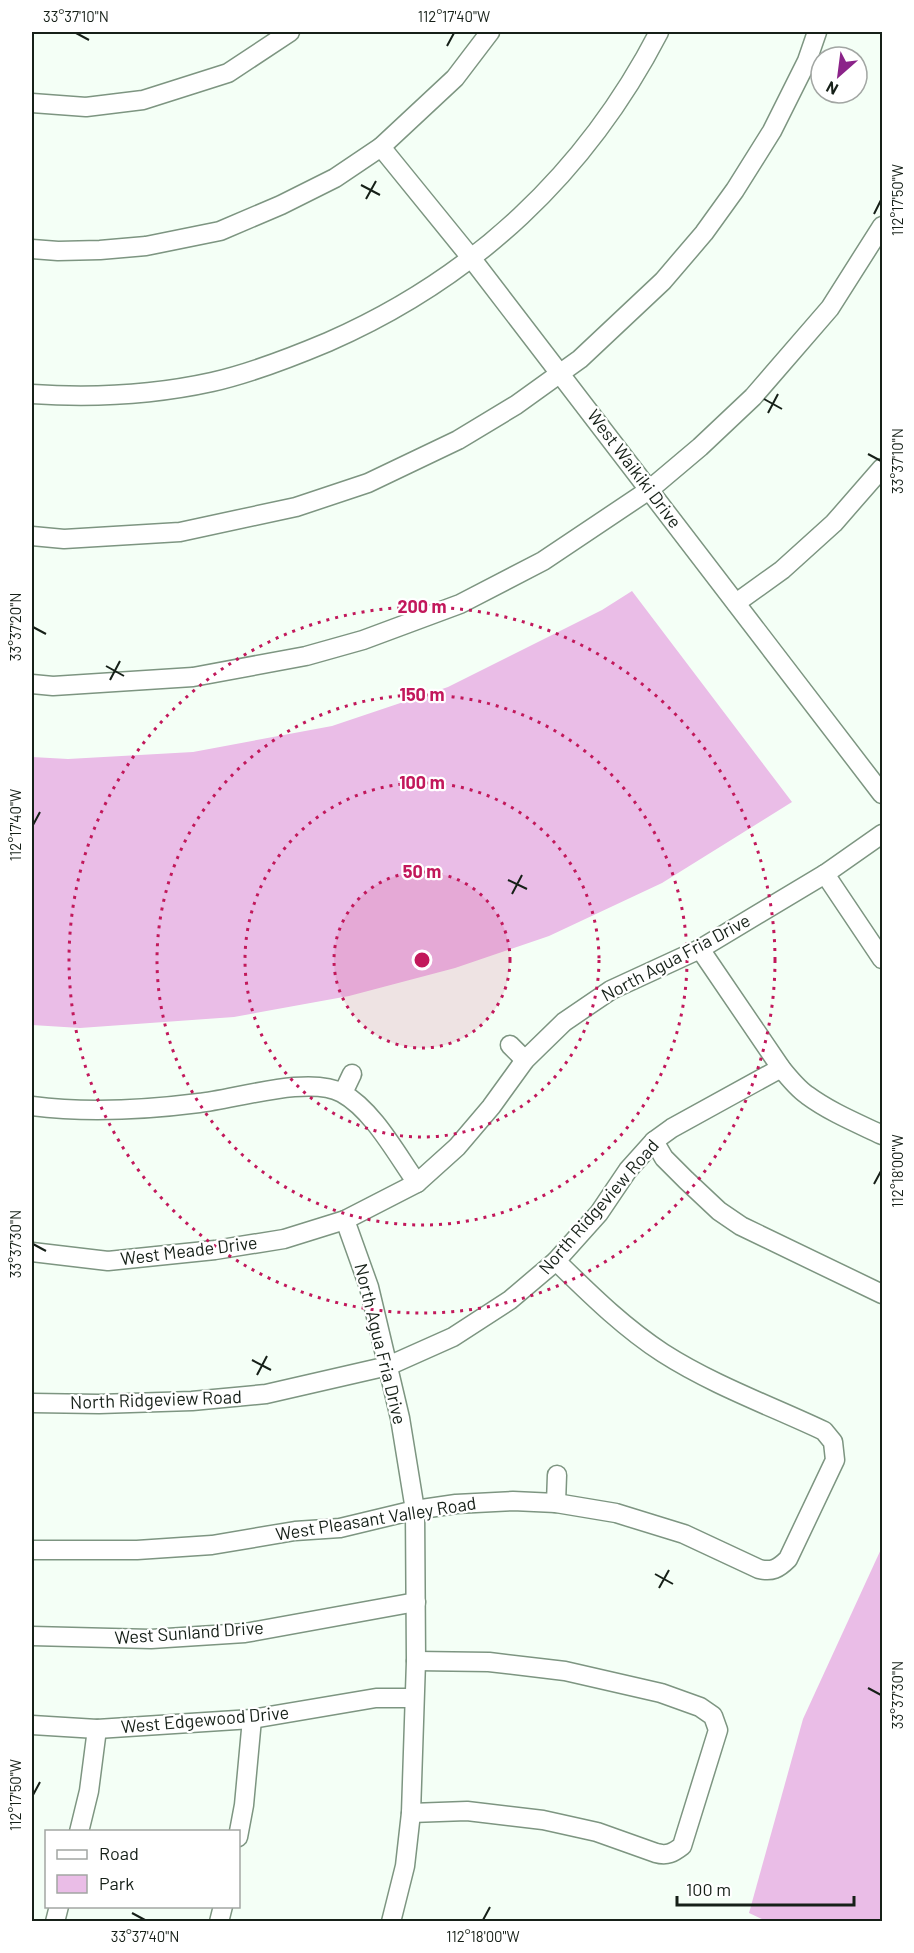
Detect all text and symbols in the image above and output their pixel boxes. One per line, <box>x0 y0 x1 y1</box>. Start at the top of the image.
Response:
text: 33°37'10"N <box>43 7 109 25</box>
text: 112°17'40"W <box>418 7 490 25</box>
north arrow <box>809 45 869 105</box>
text: N <box>823 78 841 100</box>
text: 112°17'50"W <box>888 164 906 236</box>
street label: West Waikiki Drive <box>583 405 687 532</box>
text: 33°37'10"N <box>888 428 906 494</box>
text: 33°37'20"N <box>6 593 24 661</box>
text: 200 m <box>397 595 447 617</box>
text: 150 m <box>400 683 444 705</box>
text: 100 m <box>399 771 445 793</box>
text: 112°17'40"W <box>6 789 24 861</box>
text: 50 m <box>403 860 441 882</box>
street label: North Agua Fria Drive <box>597 909 754 1006</box>
centre of rings <box>412 950 432 970</box>
street label: North Ridgeview Road <box>534 1134 663 1278</box>
text: 112°18'00"W <box>888 1134 906 1208</box>
text: 33°37'30"N <box>6 1210 24 1278</box>
street label: West Meade Drive <box>119 1231 259 1269</box>
street label: North Agua Fria Drive <box>350 1261 412 1427</box>
street label: North Ridgeview Road <box>70 1385 242 1413</box>
street label: West Pleasant Valley Road <box>274 1491 478 1545</box>
street label: West Sunland Drive <box>114 1616 264 1648</box>
text: 33°37'30"N <box>888 1661 906 1729</box>
street label: West Edgewood Drive <box>120 1701 290 1737</box>
text: 112°17'50"W <box>6 1759 24 1831</box>
legend <box>45 1830 240 1908</box>
text: Road <box>99 1842 139 1864</box>
scale bar <box>677 1869 854 1907</box>
text: Park <box>99 1872 134 1894</box>
text: 100 m <box>686 1878 731 1900</box>
text: 33°37'40"N <box>111 1927 179 1945</box>
text: 112°18'00"W <box>446 1927 520 1945</box>

